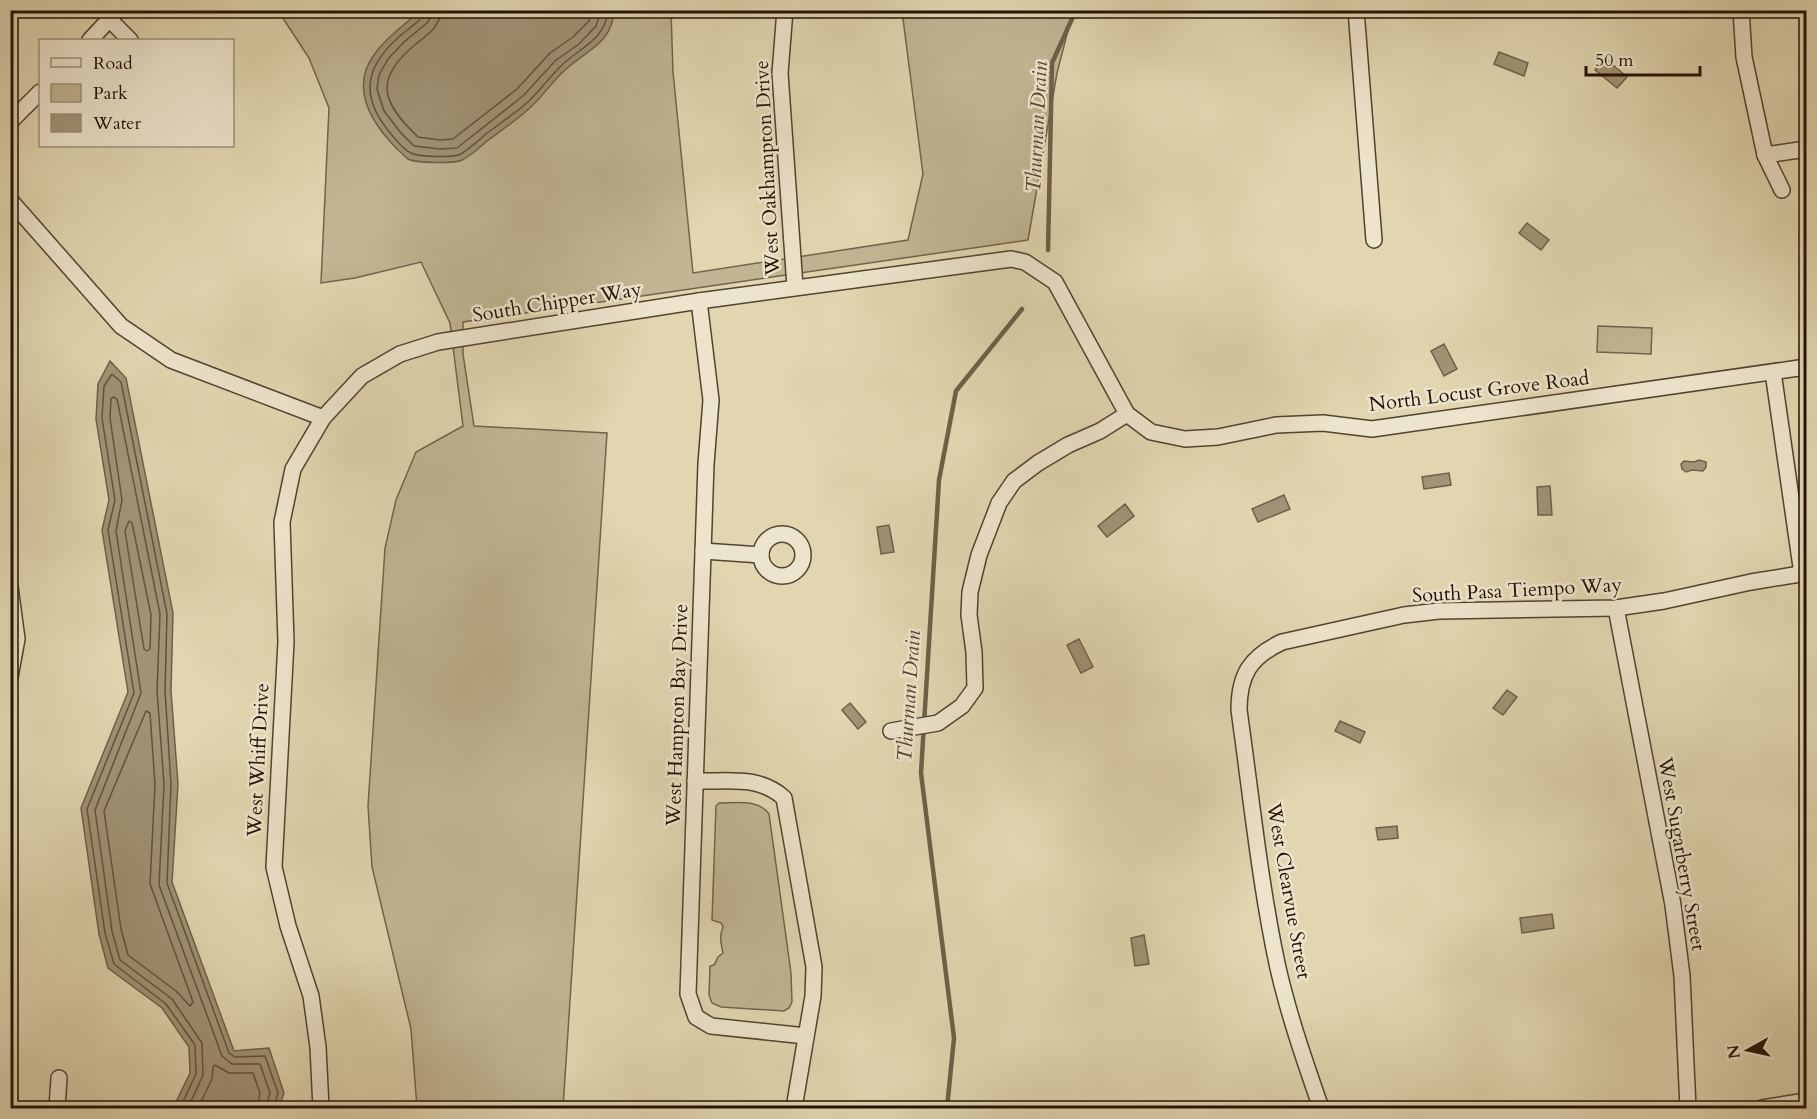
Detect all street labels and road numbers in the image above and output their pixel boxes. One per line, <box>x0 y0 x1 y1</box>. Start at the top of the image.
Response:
street label: West Oakhampton Drive <box>748 60 786 277</box>
street label: South Chipper Way <box>471 275 644 329</box>
street label: North Locust Grove Road <box>1367 364 1591 418</box>
street label: South Pasa Tiempo Way <box>1411 571 1623 609</box>
street label: West Hampton Bay Drive <box>660 603 694 828</box>
street label: West Whiff Drive <box>240 682 276 839</box>
street label: West Sugarberry Street <box>1652 754 1712 954</box>
street label: West Clearvue Street <box>1260 800 1318 982</box>

